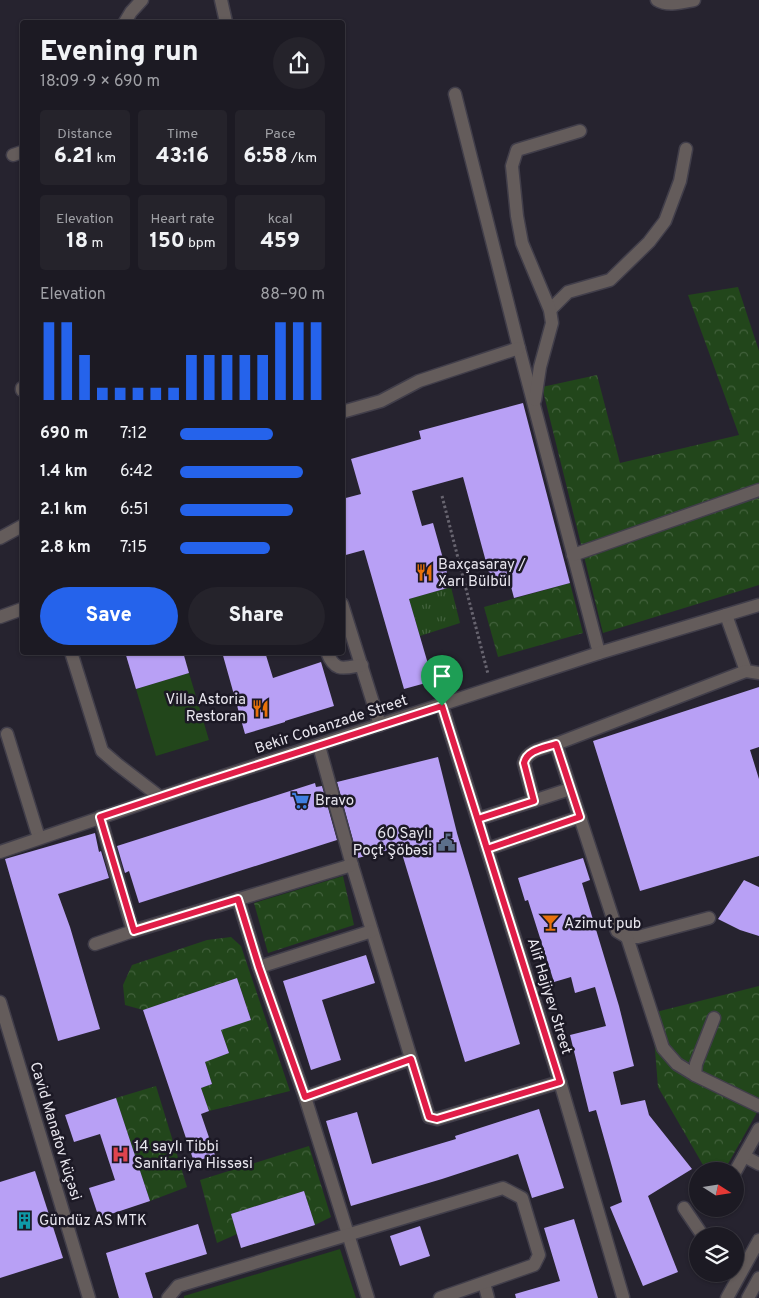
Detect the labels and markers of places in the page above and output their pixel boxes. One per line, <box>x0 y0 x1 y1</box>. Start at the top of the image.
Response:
place label: Baxçasaray / Xarı Bülbül <box>438 556 526 592</box>
restaurant icon: Baxçasaray / Xarı Bülbül <box>414 563 434 583</box>
pin <box>421 655 463 706</box>
place label: Villa Astoria Restoran <box>165 691 246 727</box>
restaurant icon: Villa Astoria Restoran <box>250 698 270 718</box>
supermarket icon: Bravo <box>291 790 311 810</box>
place label: Bravo <box>315 792 354 811</box>
place label: 60 Saylı Poçt Şöbəsi <box>353 825 432 861</box>
public building icon: 60 Saylı Poçt Şöbəsi <box>436 832 456 852</box>
bar icon: Azimut pub <box>540 913 560 933</box>
place label: Azimut pub <box>564 915 641 934</box>
place label: 14 saylı Tibbi Sanitariya Hissəsi <box>134 1138 253 1174</box>
hospital icon: 14 saylı Tibbi Sanitariya Hissəsi <box>110 1145 130 1165</box>
building icon: Gündüz AS MTK <box>15 1210 35 1230</box>
place label: Gündüz AS MTK <box>39 1212 147 1231</box>

